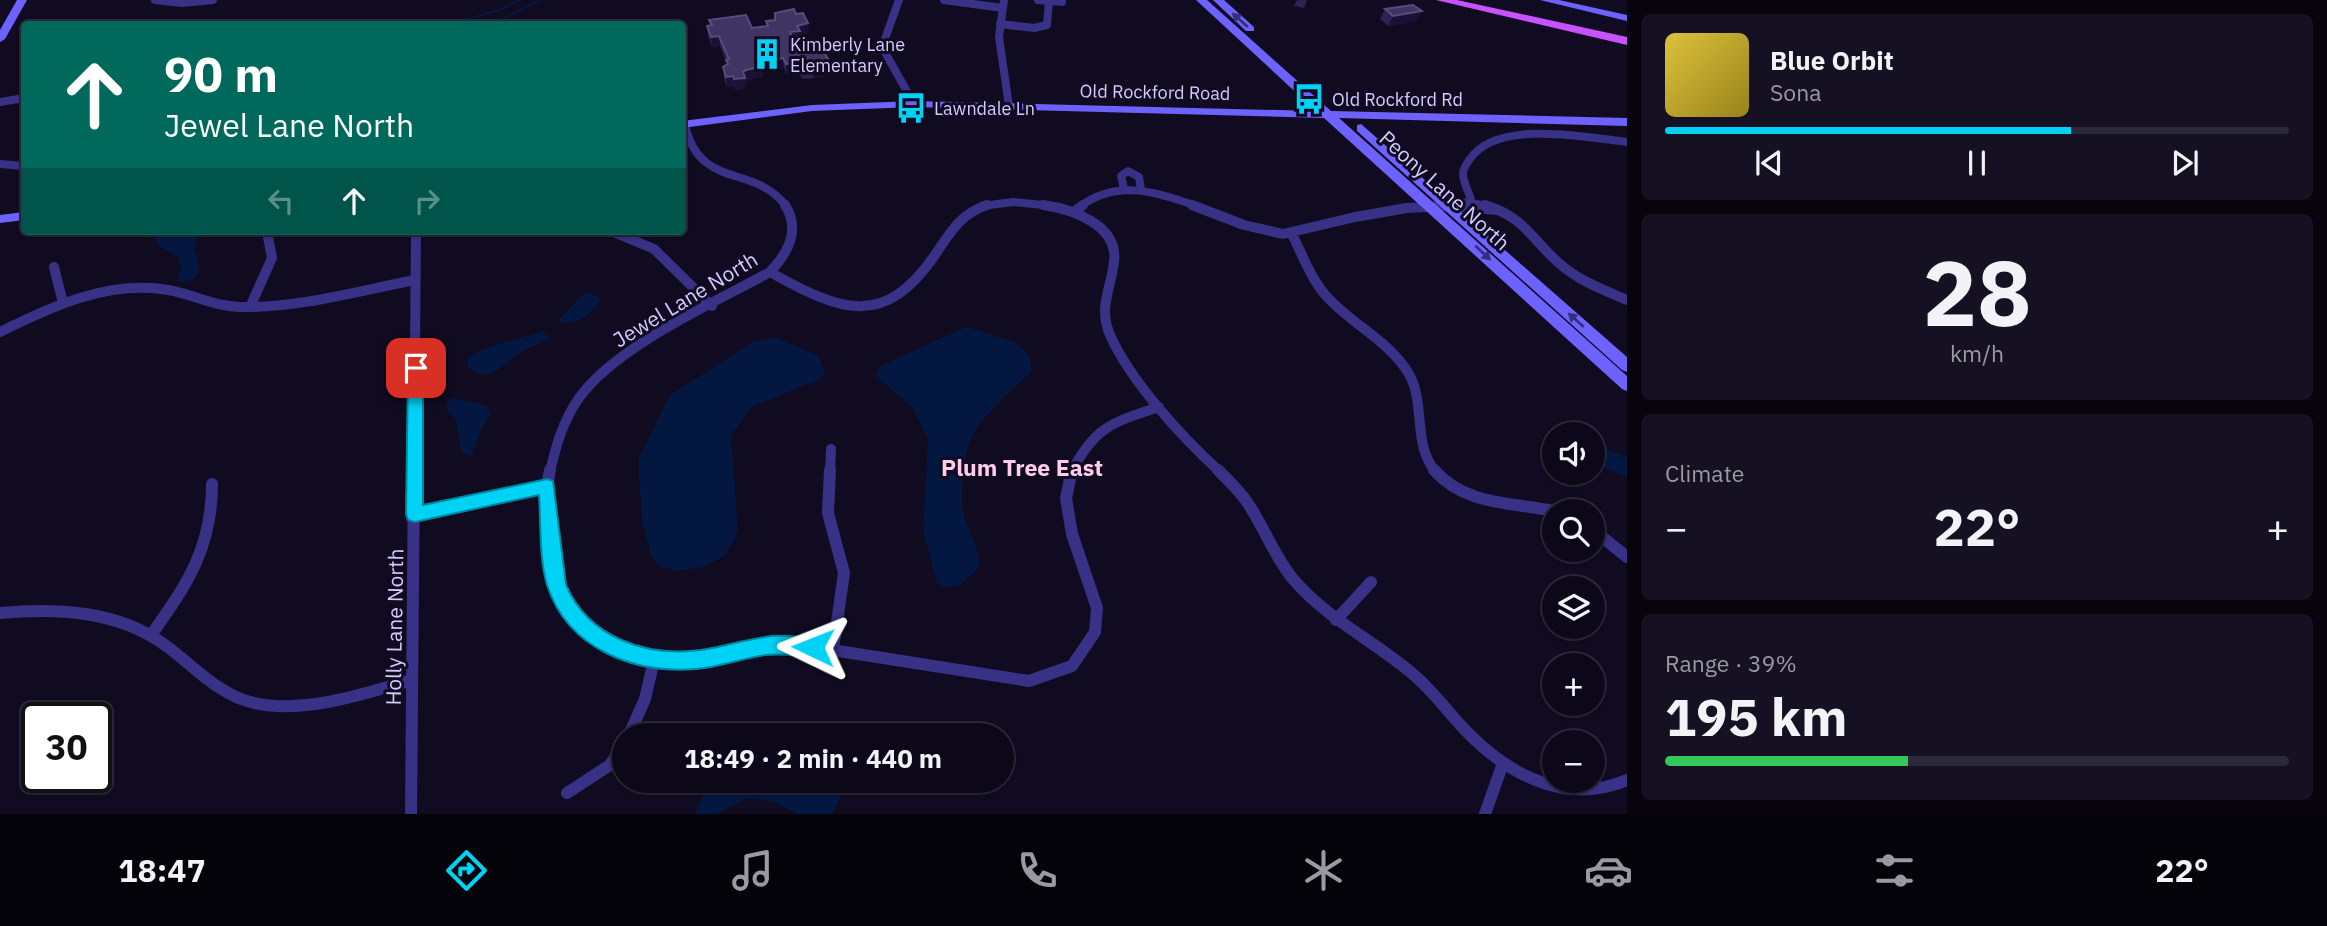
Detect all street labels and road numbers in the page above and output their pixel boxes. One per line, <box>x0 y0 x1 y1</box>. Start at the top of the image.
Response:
street label: Old Rockford Road <box>1080 79 1230 105</box>
street label: Peony Lane North <box>1374 124 1516 256</box>
street label: Jewel Lane North <box>607 245 763 353</box>
street label: Holly Lane North <box>379 548 409 706</box>

